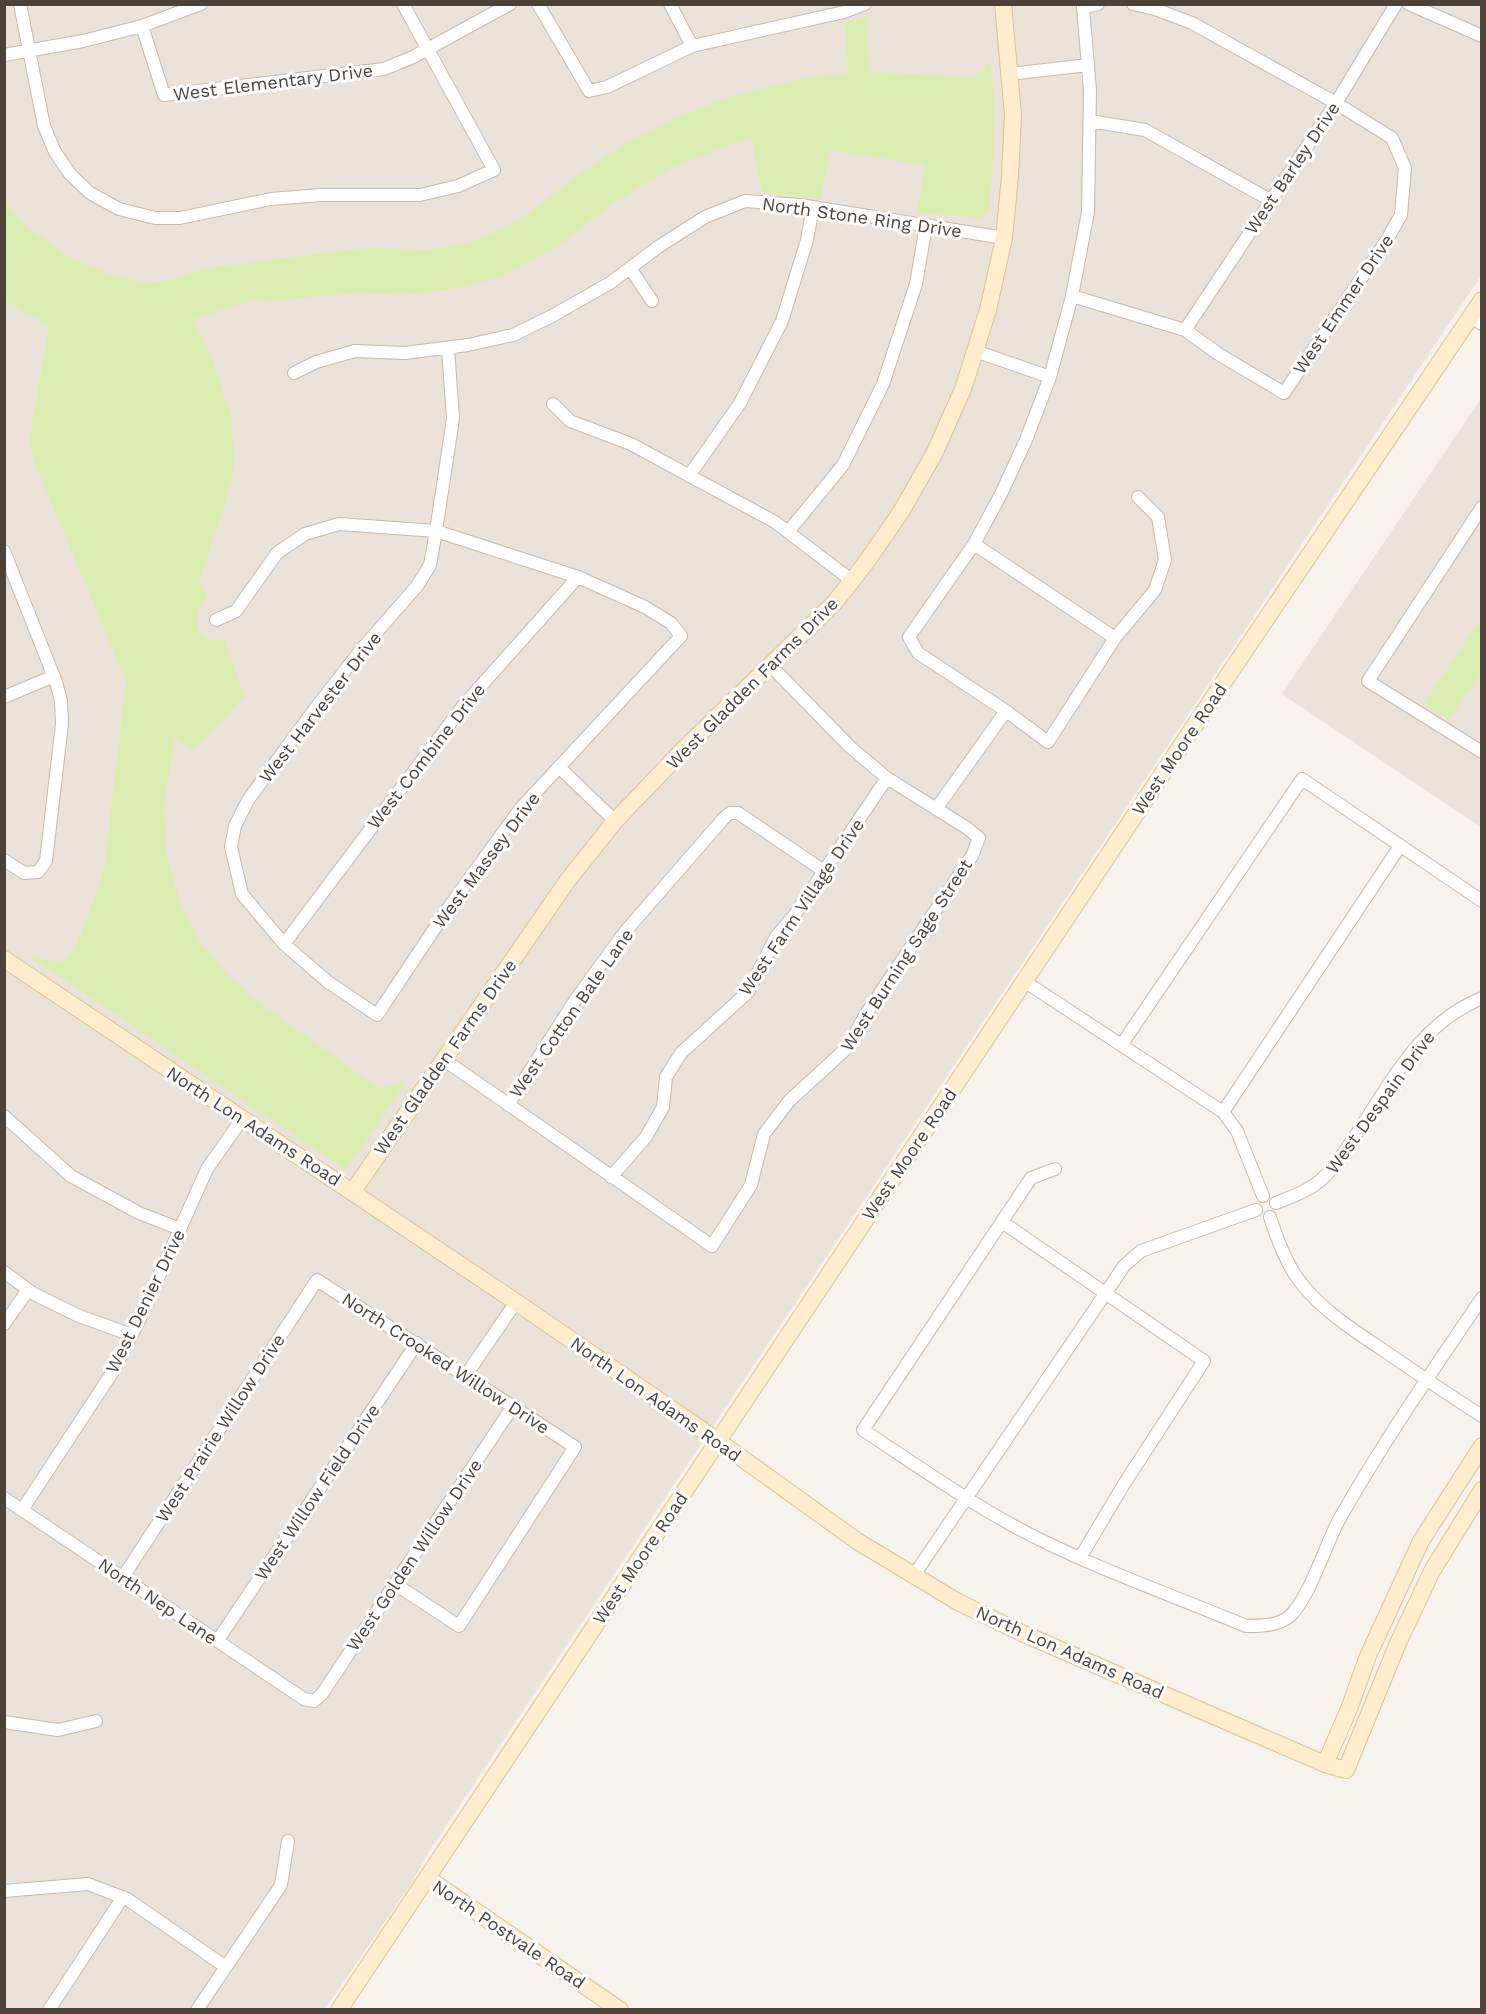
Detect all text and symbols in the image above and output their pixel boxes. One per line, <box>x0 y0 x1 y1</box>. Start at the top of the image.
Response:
street label: West Elementary Drive <box>172 59 374 105</box>
street label: West Barley Drive <box>1240 98 1344 238</box>
street label: North Stone Ring Drive <box>761 193 963 241</box>
street label: West Emmer Drive <box>1288 230 1398 378</box>
street label: West Gladden Farms Drive <box>662 593 842 773</box>
street label: West Harvester Drive <box>255 627 385 787</box>
street label: West Combine Drive <box>363 679 489 833</box>
street label: West Moore Road <box>1127 679 1231 819</box>
street label: West Massey Drive <box>428 788 544 932</box>
street label: West Farm Village Drive <box>734 814 868 1000</box>
street label: West Burning Sage Street <box>836 855 976 1055</box>
street label: West Cotton Bale Lane <box>505 924 637 1102</box>
street label: West Gladden Farms Drive <box>369 955 521 1159</box>
street label: West Despain Drive <box>1321 1026 1439 1178</box>
street label: North Lon Adams Road <box>163 1062 345 1190</box>
street label: West Moore Road <box>857 1084 961 1224</box>
street label: West Denier Drive <box>101 1225 189 1377</box>
street label: North Crooked Willow Drive <box>338 1288 554 1438</box>
street label: West Prairie Willow Drive <box>151 1330 289 1526</box>
street label: North Lon Adams Road <box>567 1332 745 1466</box>
street label: West Willow Field Drive <box>250 1400 384 1584</box>
street label: West Golden Willow Drive <box>342 1455 486 1655</box>
street label: West Moore Road <box>588 1488 692 1628</box>
street label: North Nep Lane <box>95 1553 221 1649</box>
street label: North Lon Adams Road <box>973 1601 1167 1703</box>
street label: North Postvale Road <box>429 1875 589 1993</box>

